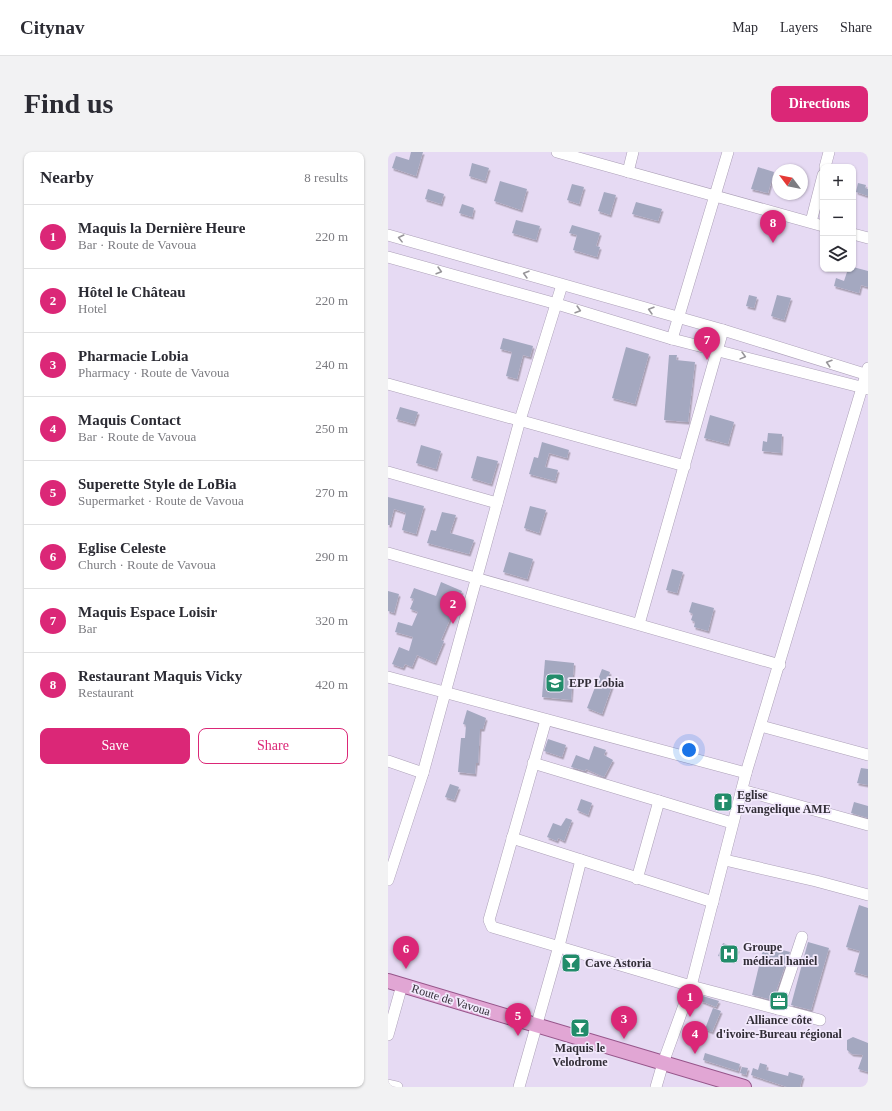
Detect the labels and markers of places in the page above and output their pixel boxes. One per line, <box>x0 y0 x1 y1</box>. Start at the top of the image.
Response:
pin: 8 <box>760 210 786 243</box>
pin: 7 <box>694 327 720 360</box>
pin: 2 <box>440 591 466 624</box>
school or university icon: EPP Lobia <box>544 672 566 694</box>
place label: EPP Lobia <box>569 676 624 690</box>
place label: Eglise Evangelique AME <box>737 788 831 816</box>
church icon: Eglise Evangelique AME <box>712 791 734 813</box>
pin: 6 <box>393 936 419 969</box>
place label: Groupe médical haniel <box>743 940 818 968</box>
hospital icon: Groupe médical haniel <box>718 943 740 965</box>
bar icon: Cave Astoria <box>560 952 582 974</box>
place label: Cave Astoria <box>585 956 651 970</box>
pin: 1 <box>677 984 703 1017</box>
office icon: Alliance côte d'ivoire-Bureau régional <box>768 990 790 1012</box>
pin: 5 <box>505 1003 531 1036</box>
pin: 3 <box>611 1006 637 1039</box>
place label: Alliance côte d'ivoire-Bureau régional <box>716 1013 843 1041</box>
bar icon: Maquis le Velodrome <box>569 1017 591 1039</box>
pin: 4 <box>682 1021 708 1054</box>
place label: Maquis le Velodrome <box>552 1041 608 1069</box>

